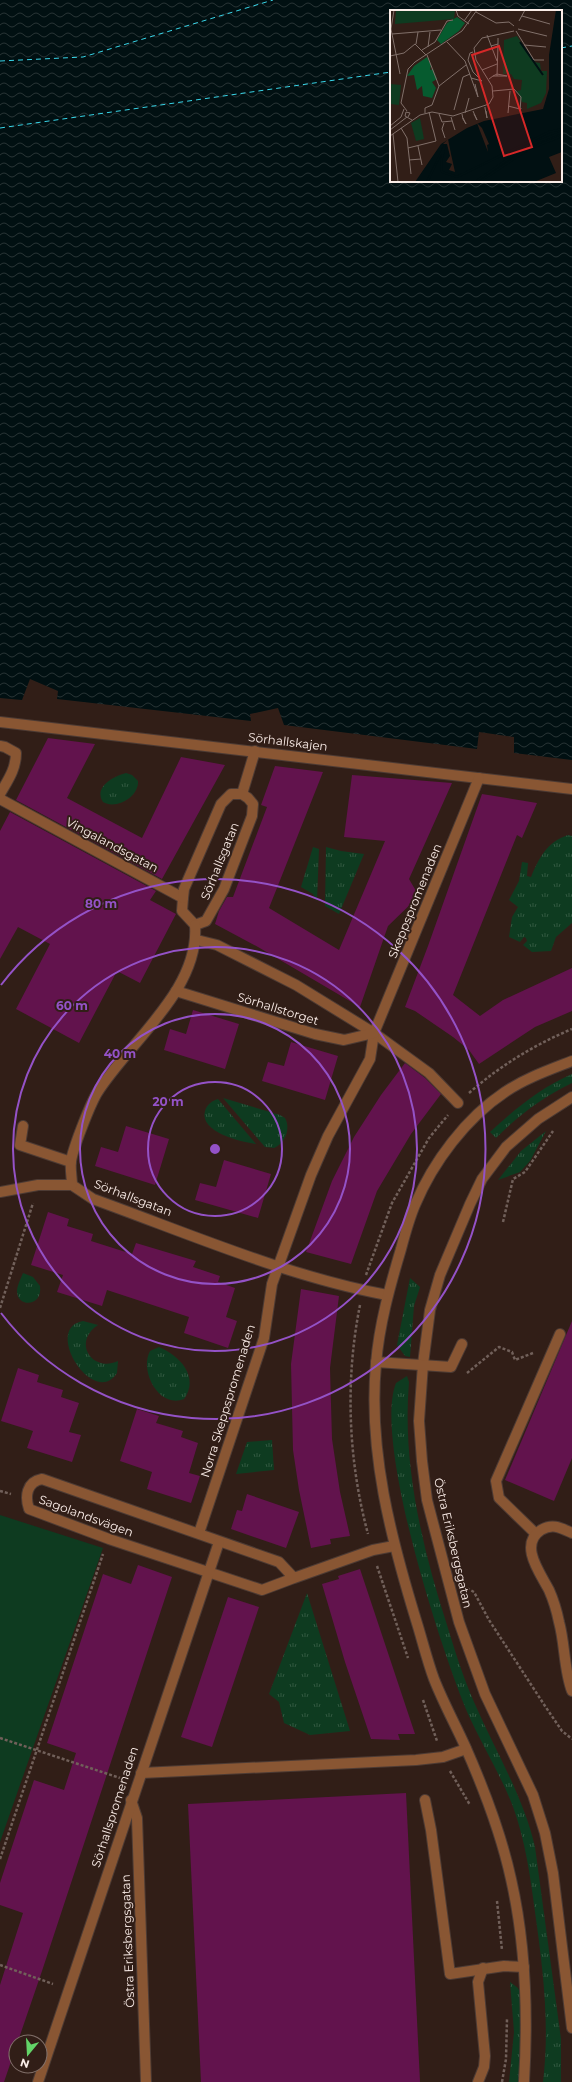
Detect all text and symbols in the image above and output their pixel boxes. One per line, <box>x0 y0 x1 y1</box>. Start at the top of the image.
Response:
inset map <box>390 10 562 182</box>
street label: Sörhallskajen <box>247 729 329 754</box>
street label: Vingalandsgatan <box>64 814 161 875</box>
street label: Sörhallsgatan <box>197 820 242 902</box>
street label: Skeppspromenaden <box>385 841 444 960</box>
text: 80 m <box>85 896 117 911</box>
street label: Sörhallstorget <box>236 989 321 1028</box>
text: 60 m <box>56 998 88 1013</box>
text: 40 m <box>104 1046 136 1061</box>
text: 20 m <box>152 1094 184 1109</box>
centre of rings <box>208 1142 222 1156</box>
street label: Sörhallsgatan <box>92 1176 174 1219</box>
street label: Norra Skeppspromenaden <box>197 1323 258 1479</box>
street label: Östra Eriksbergsgatan <box>431 1476 476 1610</box>
street label: Sagolandsvägen <box>37 1491 135 1540</box>
street label: Sörhallspromenaden <box>88 1745 141 1869</box>
street label: Östra Eriksbergsgatan <box>118 1874 137 2008</box>
north arrow <box>8 2034 48 2074</box>
text: N <box>19 2055 31 2072</box>

